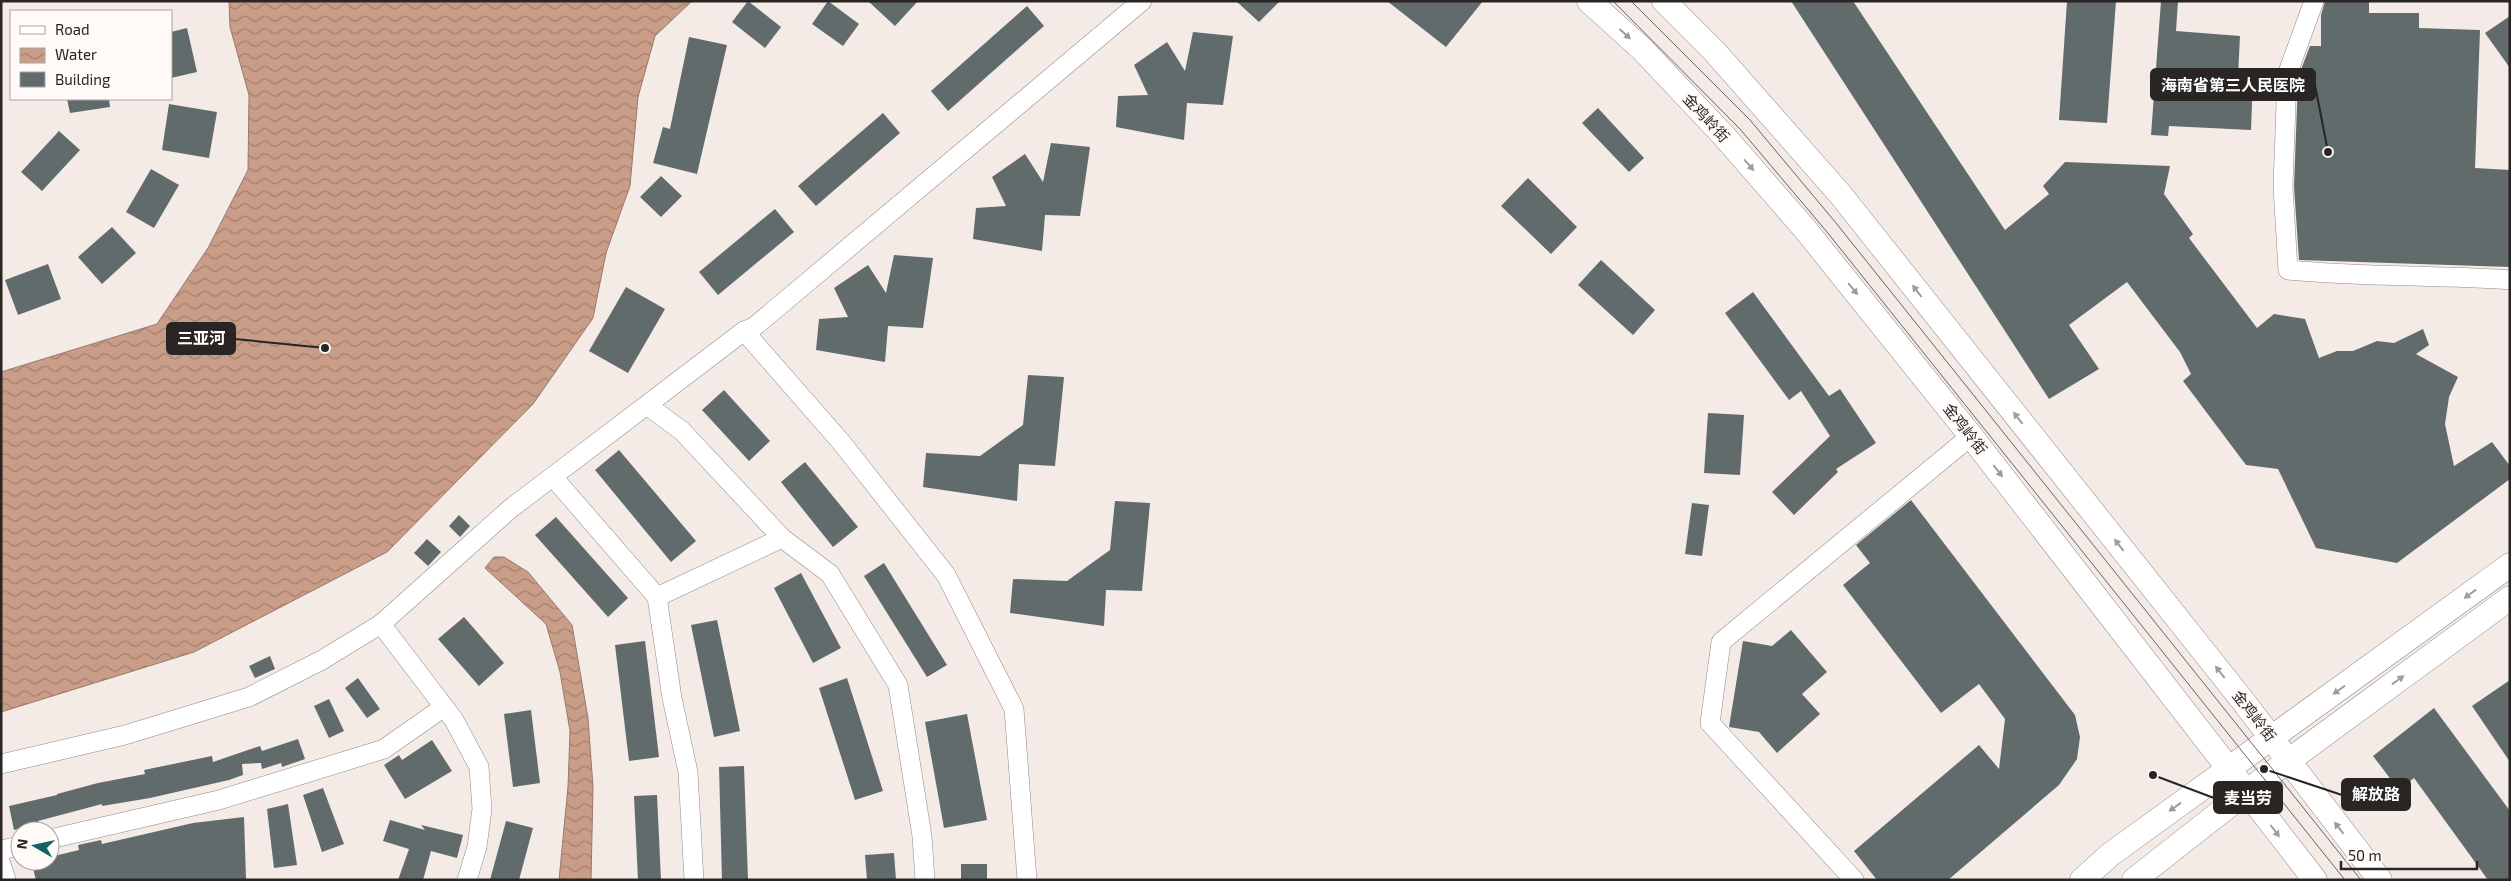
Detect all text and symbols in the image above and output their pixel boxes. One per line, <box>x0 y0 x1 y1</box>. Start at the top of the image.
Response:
legend <box>10 10 172 100</box>
text: Road <box>55 20 90 38</box>
one-way arrow <box>1619 28 1631 40</box>
text: Water <box>55 45 97 63</box>
callout: 海南省第三人民医院 <box>2151 69 2315 100</box>
text: Building <box>55 70 111 88</box>
text: 海南省第三人民医院 <box>2161 75 2305 94</box>
street label: 金鸡岭街 <box>1680 89 1734 145</box>
one-way arrow <box>1743 158 1755 170</box>
one-way arrow <box>1848 282 1859 295</box>
one-way arrow <box>1911 284 1922 297</box>
callout: 三亚河 <box>167 323 235 354</box>
text: 三亚河 <box>177 328 225 347</box>
street label: 金鸡岭街 <box>1940 399 1991 458</box>
one-way arrow <box>2013 411 2023 425</box>
one-way arrow <box>1993 464 2004 477</box>
one-way arrow <box>2114 539 2125 552</box>
one-way arrow <box>2464 588 2477 599</box>
one-way arrow <box>2215 666 2226 679</box>
one-way arrow <box>2391 675 2405 685</box>
one-way arrow <box>2333 684 2346 695</box>
street label: 金鸡岭街 <box>2229 686 2280 745</box>
callout: 解放路 <box>2342 779 2410 810</box>
callout: 麦当劳 <box>2214 782 2282 813</box>
text: 解放路 <box>2352 784 2400 803</box>
text: 麦当劳 <box>2224 788 2272 807</box>
one-way arrow <box>2168 802 2182 812</box>
north arrow <box>10 821 60 871</box>
one-way arrow <box>2334 821 2345 834</box>
one-way arrow <box>2270 824 2280 838</box>
text: N <box>12 838 31 850</box>
scale bar <box>2341 838 2477 870</box>
text: 50 m <box>2348 846 2382 864</box>

